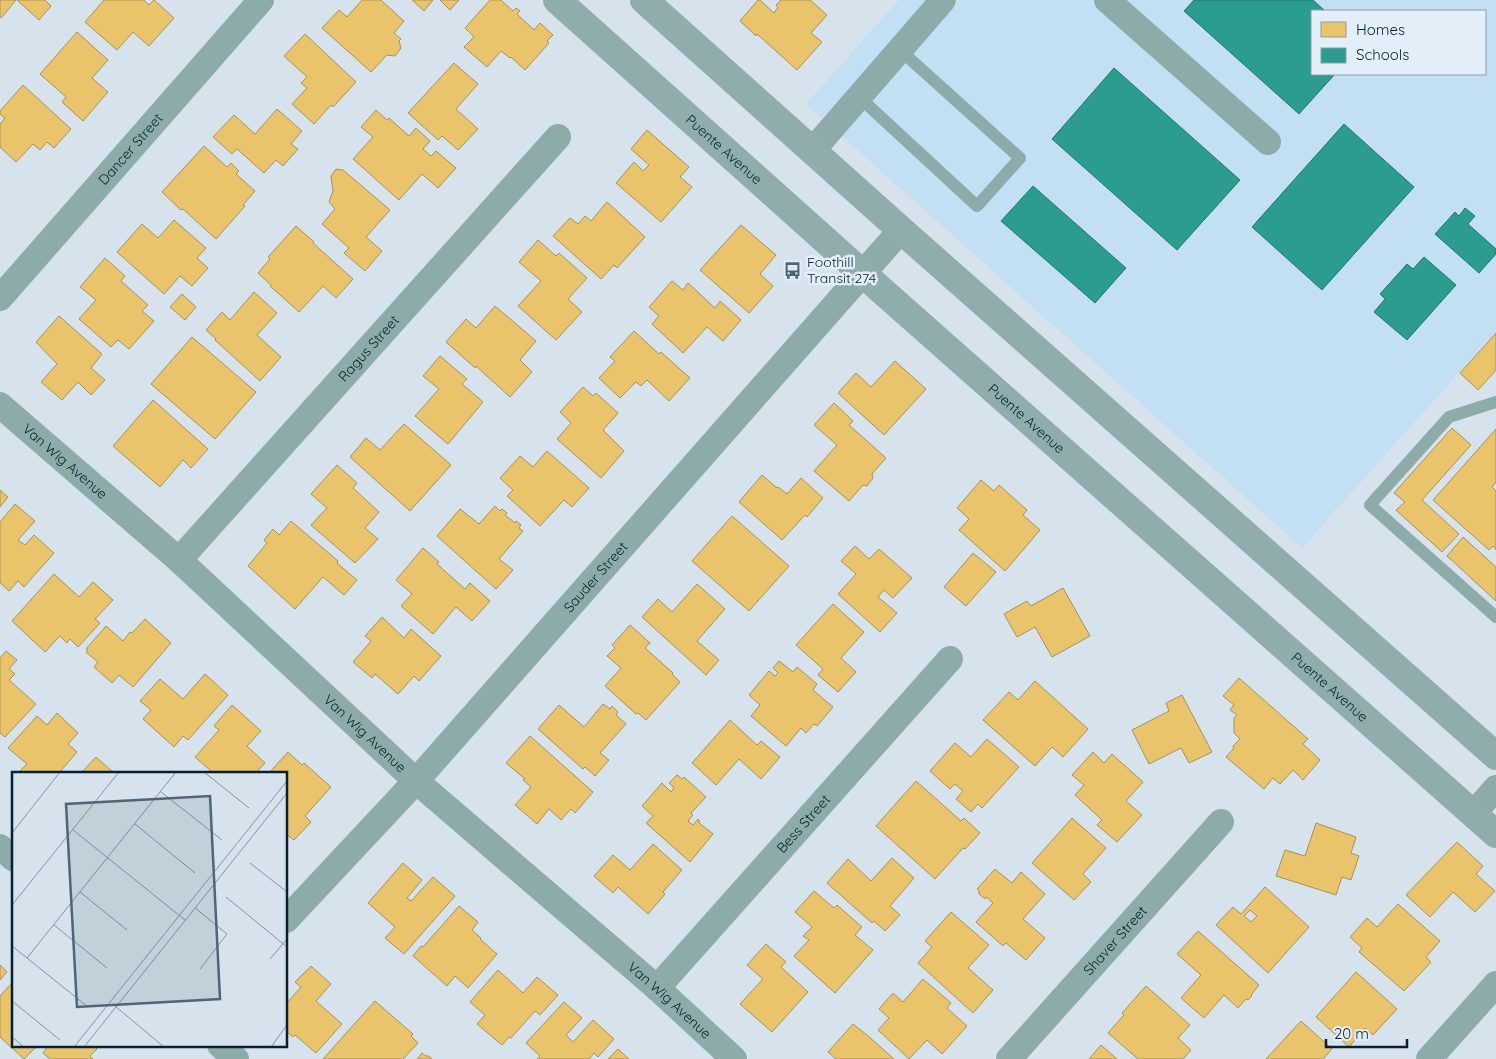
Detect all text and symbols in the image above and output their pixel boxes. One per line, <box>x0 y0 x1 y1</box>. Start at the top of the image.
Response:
legend <box>1311 10 1486 75</box>
text: Homes <box>1356 20 1405 39</box>
text: Schools <box>1356 45 1409 64</box>
street label: Dancer Street <box>94 109 167 189</box>
street label: Puente Avenue <box>682 110 766 188</box>
place label: Foothill Transit 274 <box>807 253 876 287</box>
bus stop icon: Foothill Transit 274 <box>783 260 803 280</box>
street label: Ragus Street <box>334 311 403 385</box>
street label: Puente Avenue <box>984 380 1069 457</box>
street label: Van Wig Avenue <box>19 420 111 503</box>
street label: Sauder Street <box>560 538 632 616</box>
street label: Puente Avenue <box>1288 648 1372 726</box>
street label: Van Wig Avenue <box>320 690 410 776</box>
inset map <box>12 772 288 1046</box>
street label: Bess Street <box>773 791 834 857</box>
street label: Shaver Street <box>1079 902 1151 979</box>
street label: Van Wig Avenue <box>624 958 715 1043</box>
scale bar <box>1326 1016 1407 1048</box>
text: 20 m <box>1334 1024 1369 1043</box>

